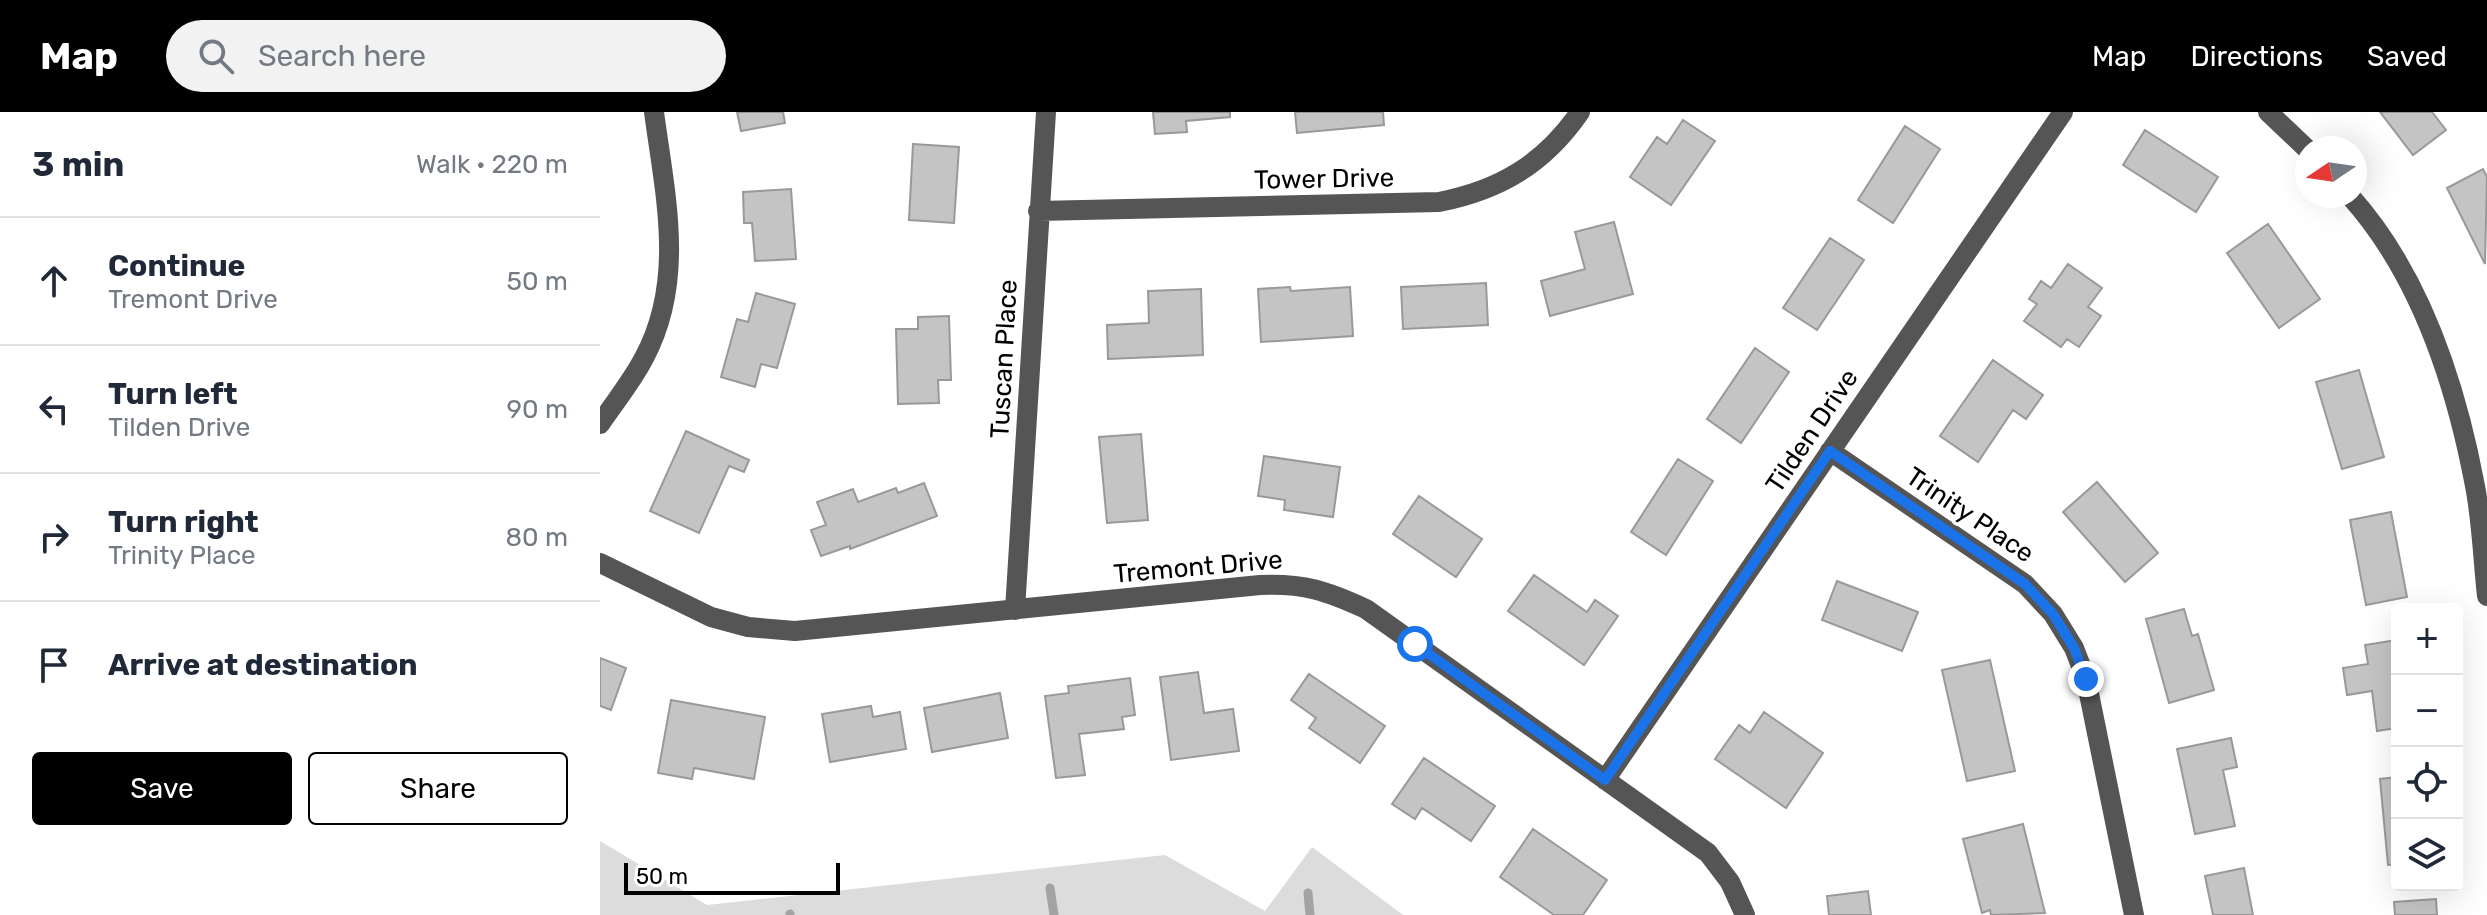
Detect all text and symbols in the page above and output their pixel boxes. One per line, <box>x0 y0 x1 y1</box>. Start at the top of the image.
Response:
search box <box>166 20 726 92</box>
text: Map <box>40 33 118 79</box>
icon: search <box>194 34 238 78</box>
text: Search here <box>258 38 426 74</box>
text: Map <box>2092 40 2146 73</box>
text: Directions <box>2190 40 2323 73</box>
text: Saved <box>2367 40 2447 73</box>
north arrow <box>2295 136 2367 208</box>
text: 3 min <box>32 144 124 185</box>
text: Walk · 220 m <box>416 149 568 180</box>
street label: Tower Drive <box>1254 162 1394 196</box>
text: Continue <box>108 248 245 284</box>
icon: ahead <box>32 259 76 303</box>
text: 50 m <box>507 266 568 297</box>
street label: Tuscan Place <box>984 279 1024 439</box>
text: Tremont Drive <box>108 284 278 315</box>
street label: Tilden Drive <box>1759 363 1865 499</box>
text: Turn left <box>108 376 238 412</box>
icon: left <box>32 387 76 431</box>
text: 90 m <box>507 394 568 425</box>
text: Tilden Drive <box>108 412 250 443</box>
street label: Trinity Place <box>1900 461 2040 569</box>
text: Turn right <box>108 504 259 540</box>
icon: right <box>32 515 76 559</box>
text: 80 m <box>505 522 568 553</box>
text: Trinity Place <box>108 540 256 571</box>
street label: Tremont Drive <box>1112 544 1284 590</box>
map controls <box>2391 603 2463 891</box>
button: + <box>2391 603 2463 675</box>
route start <box>1397 626 1433 662</box>
icon: arrive <box>32 643 76 687</box>
text: Arrive at destination <box>108 647 418 683</box>
route end <box>2068 661 2104 697</box>
button: − <box>2391 675 2463 747</box>
button: locate <box>2391 747 2463 819</box>
button: Save <box>32 752 292 825</box>
button: Share <box>308 752 568 825</box>
button: layers <box>2391 819 2463 891</box>
scale bar <box>624 859 840 895</box>
text: 50 m <box>636 863 688 890</box>

